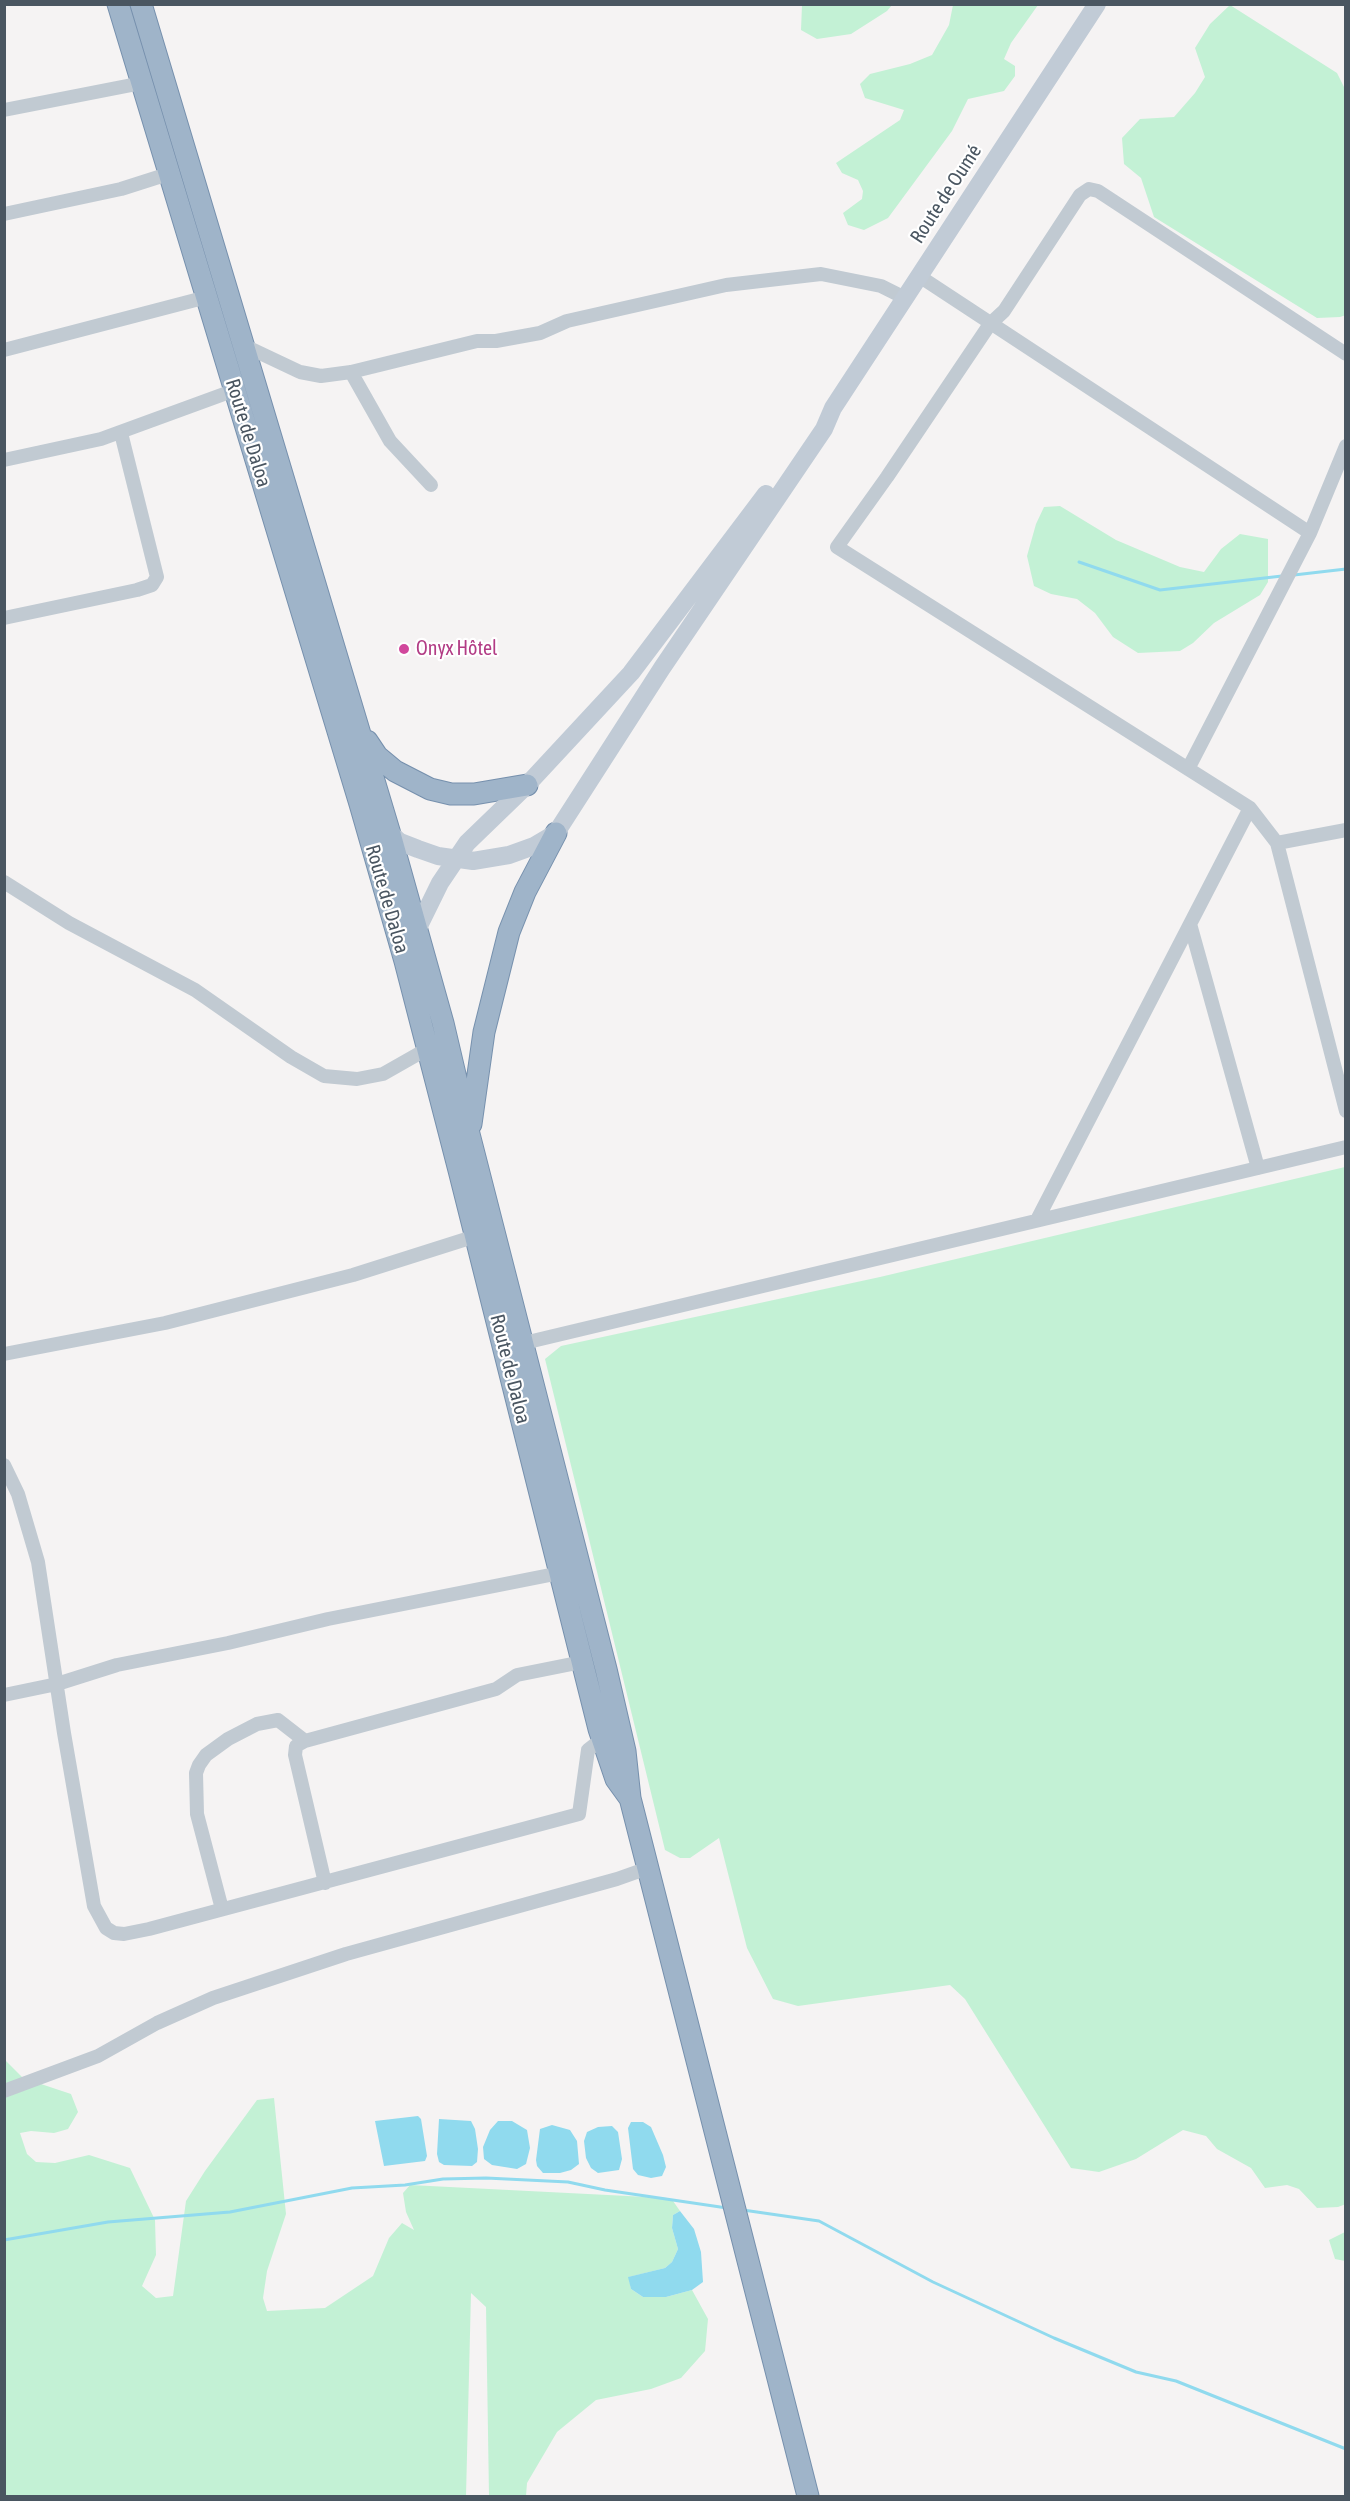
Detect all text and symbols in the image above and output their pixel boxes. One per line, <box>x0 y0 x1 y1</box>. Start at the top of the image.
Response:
street label: Route de Oumé <box>905 140 987 248</box>
street label: Route de Daloa <box>220 376 276 490</box>
place label: Onyx Hôtel <box>416 637 497 661</box>
marker: Onyx Hôtel <box>397 642 411 656</box>
street label: Route de Daloa <box>360 842 414 956</box>
street label: Route de Daloa <box>485 1312 535 1426</box>

